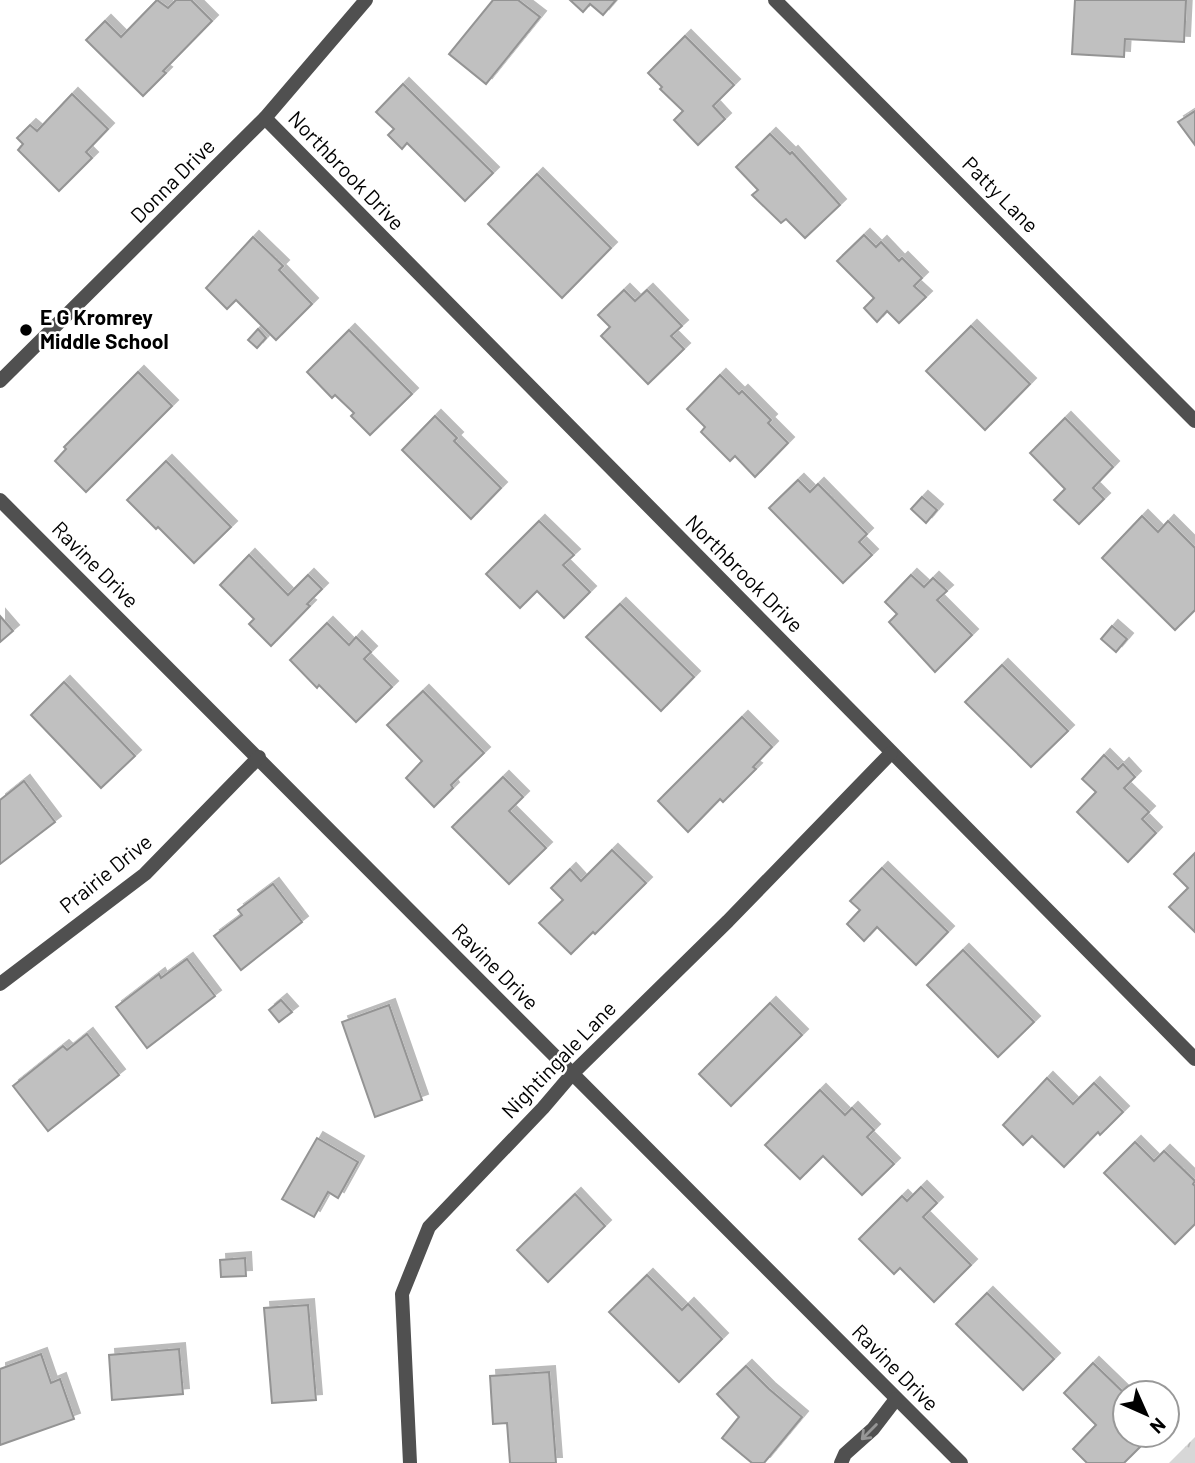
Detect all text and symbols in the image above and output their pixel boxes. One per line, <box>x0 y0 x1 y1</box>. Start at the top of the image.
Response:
street label: Northbrook Drive <box>284 105 410 235</box>
street label: Donna Drive <box>125 133 219 227</box>
street label: Patty Lane <box>958 151 1044 237</box>
place label: E G Kromrey Middle School <box>40 304 169 353</box>
marker: E G Kromrey Middle School <box>18 322 34 338</box>
street label: Northbrook Drive <box>681 509 809 637</box>
street label: Ravine Drive <box>48 515 145 612</box>
street label: Prairie Drive <box>54 828 156 918</box>
street label: Ravine Drive <box>448 917 545 1014</box>
street label: Nightingale Lane <box>496 995 620 1123</box>
street label: Ravine Drive <box>848 1318 945 1415</box>
north arrow <box>1111 1379 1181 1449</box>
text: N <box>1146 1414 1171 1439</box>
one-way arrow <box>861 1423 878 1440</box>

